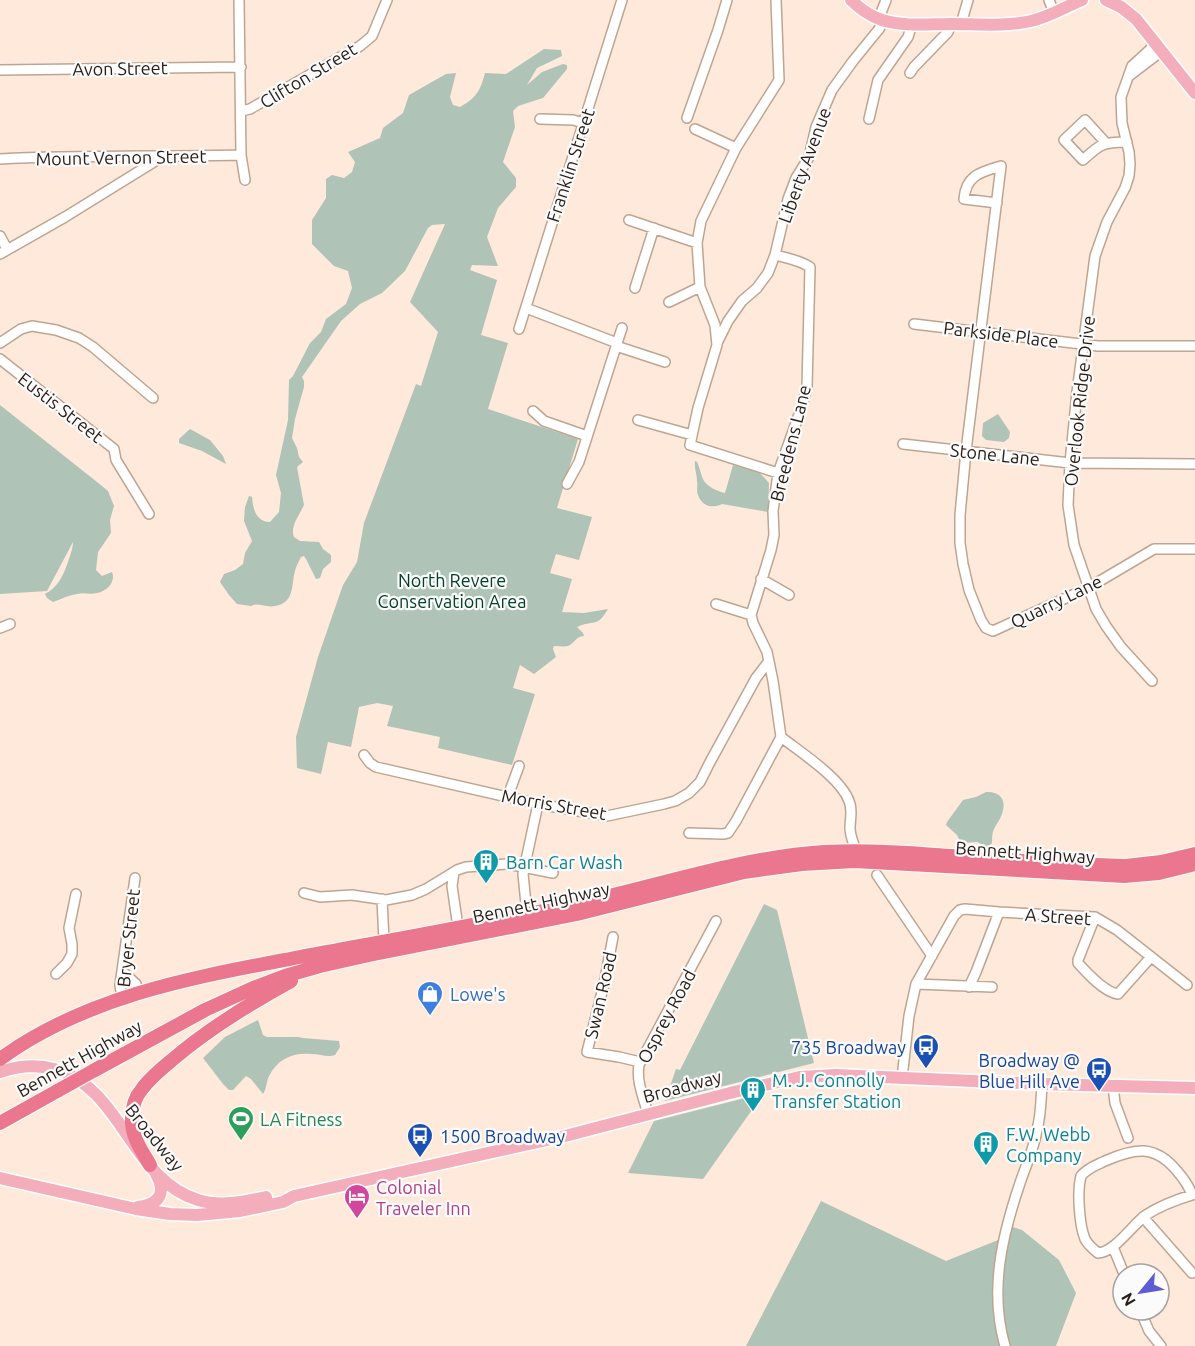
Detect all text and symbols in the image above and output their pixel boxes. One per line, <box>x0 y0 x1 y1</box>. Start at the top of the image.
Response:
street label: Clifton Street <box>256 38 360 112</box>
street label: Avon Street <box>72 57 168 79</box>
street label: Liberty Avenue <box>774 105 834 225</box>
street label: Franklin Street <box>542 106 598 224</box>
street label: Mount Vernon Street <box>35 146 207 168</box>
street label: Overlook Ridge Drive <box>1060 315 1098 487</box>
street label: Parkside Place <box>942 317 1060 351</box>
street label: Eustis Street <box>15 368 107 446</box>
street label: Breedens Lane <box>766 383 814 503</box>
street label: Stone Lane <box>949 439 1041 469</box>
park label: North Revere Conservation Area <box>378 570 526 611</box>
street label: Quarry Lane <box>1007 570 1105 633</box>
street label: Morris Street <box>500 785 608 823</box>
street label: Bennett Highway <box>955 837 1096 867</box>
building icon: Barn Car Wash <box>471 847 501 885</box>
place label: Barn Car Wash <box>506 852 623 872</box>
street label: Bennett Highway <box>471 878 612 926</box>
street label: Bryer Street <box>113 888 143 988</box>
street label: A Street <box>1024 904 1092 928</box>
street label: Swan Road <box>580 950 620 1040</box>
street label: Osprey Road <box>633 966 699 1066</box>
shop icon: Lowe's <box>415 979 445 1017</box>
place label: Lowe's <box>450 984 506 1004</box>
street label: Bennett Highway <box>13 1015 145 1101</box>
bus stop icon: 735 Broadway <box>911 1032 941 1070</box>
place label: 735 Broadway <box>791 1037 906 1057</box>
place label: Broadway @ Blue Hill Ave <box>978 1050 1080 1091</box>
bus stop icon: Broadway @ Blue Hill Ave <box>1084 1055 1114 1093</box>
street label: Broadway <box>641 1066 724 1106</box>
place label: M. J. Connolly Transfer Station <box>772 1070 901 1111</box>
building icon: M. J. Connolly Transfer Station <box>738 1075 768 1113</box>
street label: Broadway <box>122 1099 188 1175</box>
sports icon: LA Fitness <box>226 1104 256 1142</box>
place label: LA Fitness <box>260 1109 342 1129</box>
bus stop icon: 1500 Broadway <box>405 1121 435 1159</box>
place label: F.W. Webb Company <box>1006 1124 1090 1165</box>
place label: 1500 Broadway <box>440 1126 565 1146</box>
building icon: F.W. Webb Company <box>971 1129 1001 1167</box>
place label: Colonial Traveler Inn <box>376 1177 471 1218</box>
hotel icon: Colonial Traveler Inn <box>342 1182 372 1220</box>
north arrow <box>1111 1262 1171 1322</box>
text: N <box>1117 1290 1139 1309</box>

